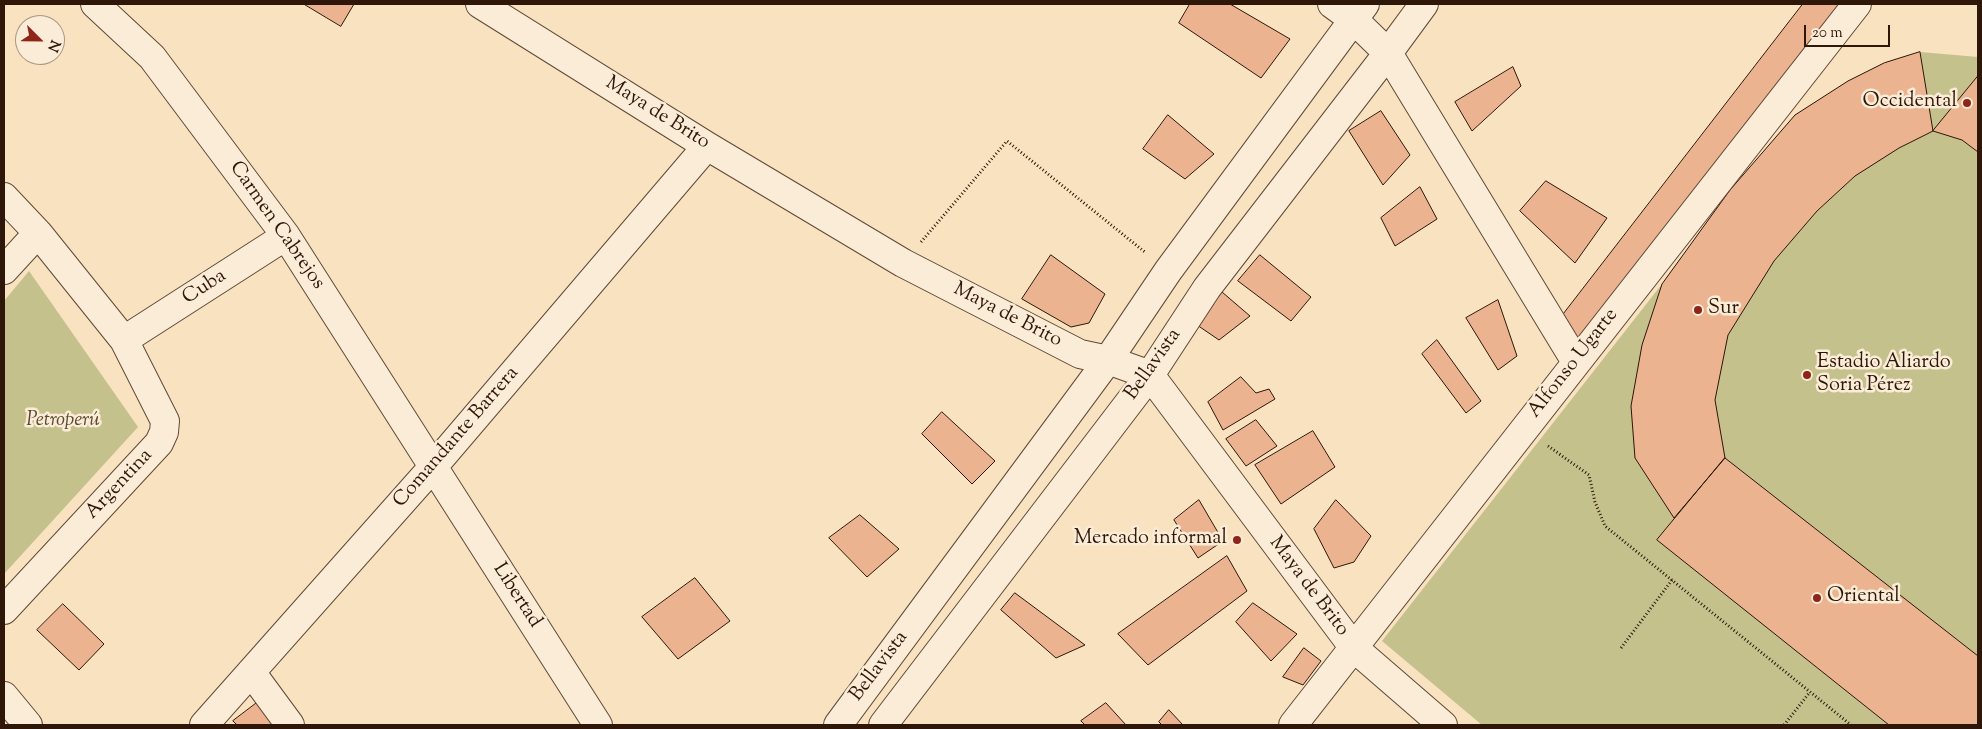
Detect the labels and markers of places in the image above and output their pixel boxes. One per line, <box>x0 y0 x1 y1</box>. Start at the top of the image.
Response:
place label: Occidental <box>1863 91 1957 115</box>
marker: Occidental <box>1961 97 1973 109</box>
place label: Sur <box>1708 298 1739 322</box>
marker: Sur <box>1692 304 1704 316</box>
place label: Estadio Aliardo Soria Pérez <box>1817 352 1951 399</box>
marker: Estadio Aliardo Soria Pérez <box>1801 369 1813 381</box>
place label: Mercado informal <box>1074 528 1227 552</box>
marker: Mercado informal <box>1231 534 1243 546</box>
place label: Oriental <box>1827 586 1900 610</box>
marker: Oriental <box>1811 592 1823 604</box>

